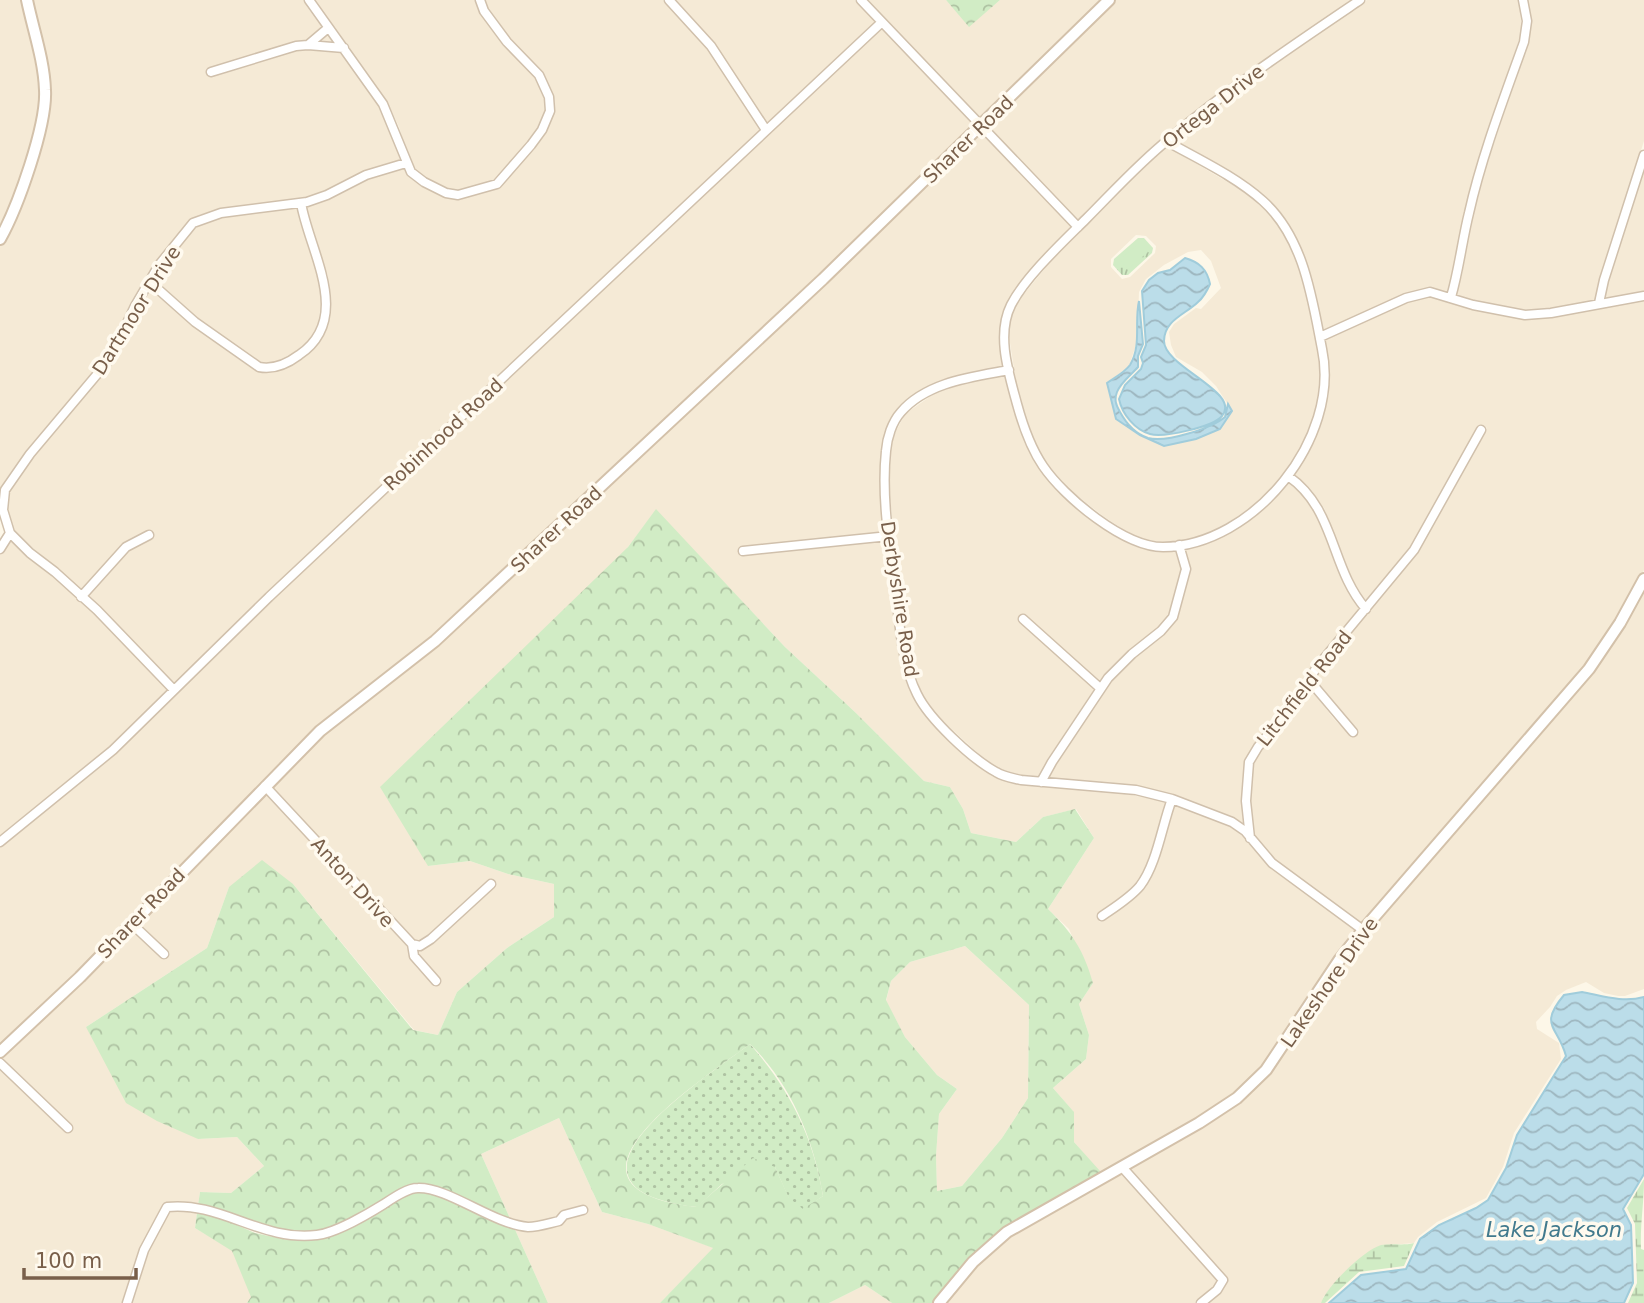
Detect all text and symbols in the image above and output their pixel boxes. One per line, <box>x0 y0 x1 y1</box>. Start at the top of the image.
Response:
street label: Ortega Drive <box>1158 60 1268 152</box>
street label: Sharer Road <box>919 91 1017 187</box>
street label: Dartmoor Drive <box>88 241 184 379</box>
street label: Robinhood Road <box>379 373 507 495</box>
street label: Sharer Road <box>506 481 606 577</box>
street label: Derbyshire Road <box>877 520 923 678</box>
street label: Litchfield Road <box>1252 626 1356 750</box>
street label: Anton Drive <box>307 833 399 931</box>
street label: Sharer Road <box>93 864 189 962</box>
street label: Lakeshore Drive <box>1276 913 1382 1051</box>
water label: Lake Jackson <box>1486 1218 1622 1242</box>
scale bar <box>24 1236 136 1280</box>
text: 100 m <box>35 1249 102 1273</box>

